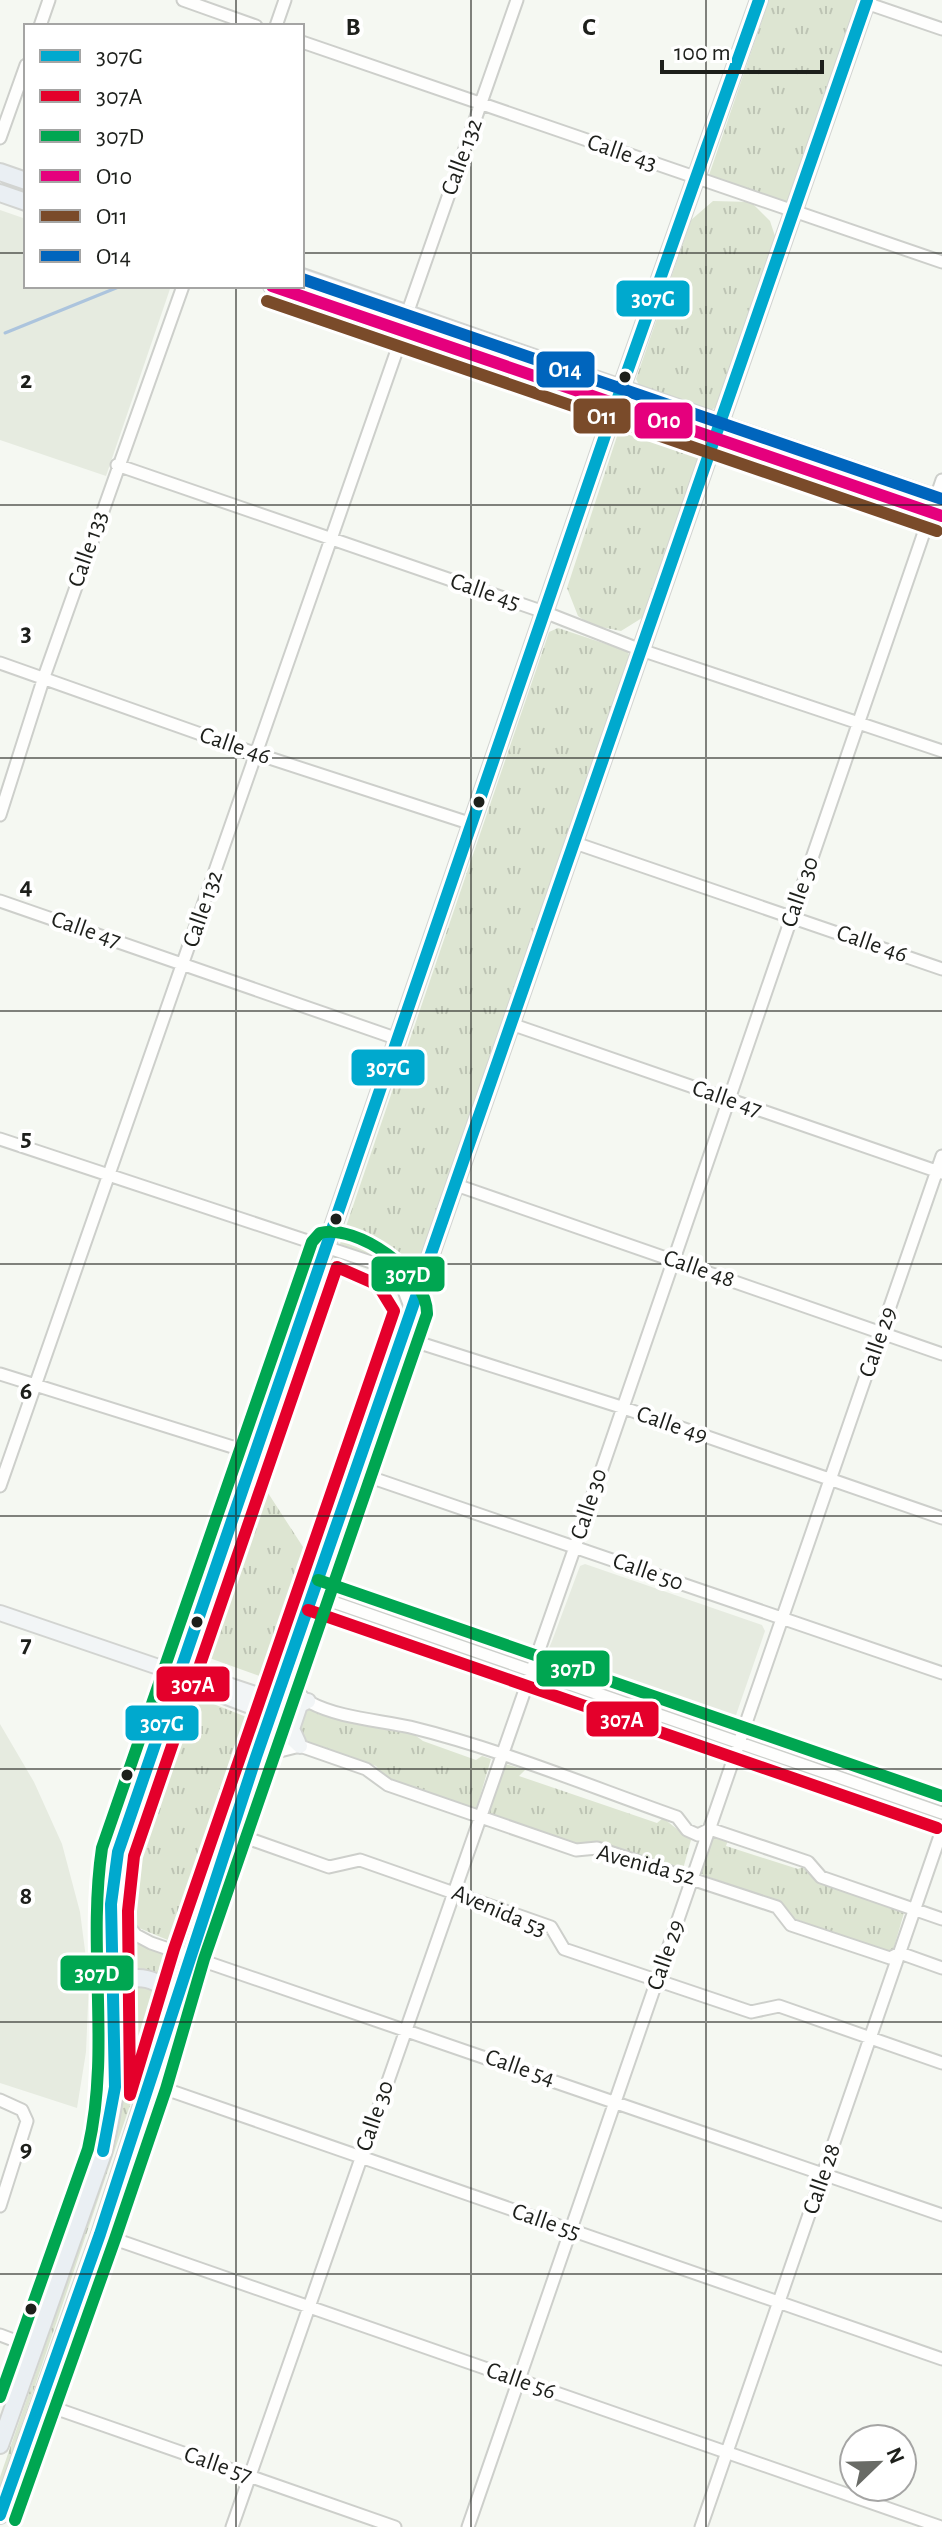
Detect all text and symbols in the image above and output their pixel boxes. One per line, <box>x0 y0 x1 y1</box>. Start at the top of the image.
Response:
text: B <box>345 14 361 40</box>
text: C <box>582 14 596 40</box>
legend <box>24 24 304 288</box>
scale bar <box>662 24 822 74</box>
text: 100 m <box>674 41 731 65</box>
text: 307G <box>96 45 143 69</box>
text: 307A <box>96 85 143 109</box>
street label: Calle 132 <box>437 115 487 198</box>
text: 307D <box>96 125 144 149</box>
street label: Calle 43 <box>584 130 660 176</box>
text: O10 <box>96 165 132 189</box>
text: O11 <box>96 205 128 229</box>
text: O14 <box>96 245 131 269</box>
line badge: 307G <box>615 279 691 318</box>
text: 307G <box>631 288 675 310</box>
line badge: O14 <box>535 350 596 389</box>
text: O14 <box>548 359 582 381</box>
text: 2 <box>20 367 32 393</box>
unlabelled marker <box>617 369 633 385</box>
line badge: O11 <box>572 397 632 435</box>
line badge: O10 <box>633 401 694 440</box>
text: O11 <box>587 406 617 428</box>
text: O10 <box>647 410 681 432</box>
street label: Calle 133 <box>64 508 112 590</box>
street label: Calle 45 <box>447 569 523 615</box>
text: 3 <box>20 620 32 646</box>
street label: Calle 46 <box>196 723 274 769</box>
unlabelled marker <box>471 794 487 810</box>
street label: Calle 30 <box>777 854 823 930</box>
street label: Calle 132 <box>179 867 227 950</box>
text: 4 <box>19 873 33 899</box>
street label: Calle 47 <box>48 907 124 953</box>
street label: Calle 46 <box>833 921 911 967</box>
line badge: 307G <box>350 1048 426 1087</box>
text: 307G <box>366 1057 410 1079</box>
street label: Calle 47 <box>689 1076 765 1122</box>
text: 5 <box>20 1125 32 1151</box>
unlabelled marker <box>328 1211 344 1227</box>
street label: Calle 48 <box>660 1246 738 1292</box>
line badge: 307D <box>370 1255 446 1293</box>
text: 307D <box>386 1264 430 1286</box>
street label: Calle 29 <box>855 1304 901 1380</box>
text: 6 <box>20 1378 32 1404</box>
street label: Calle 49 <box>633 1402 711 1448</box>
street label: Calle 30 <box>566 1466 612 1542</box>
street label: Calle 50 <box>610 1549 686 1595</box>
unlabelled marker <box>189 1614 205 1630</box>
text: 7 <box>20 1631 32 1657</box>
line badge: 307D <box>535 1649 611 1688</box>
text: 307D <box>551 1658 595 1680</box>
line badge: 307A <box>155 1665 231 1703</box>
text: 307A <box>171 1674 215 1696</box>
line badge: 307A <box>585 1700 660 1738</box>
line badge: 307G <box>124 1704 200 1742</box>
text: 307A <box>600 1709 644 1731</box>
text: 307G <box>140 1713 184 1735</box>
unlabelled marker <box>119 1767 135 1783</box>
street label: Avenida 52 <box>594 1840 698 1890</box>
street label: Avenida 53 <box>448 1880 550 1942</box>
text: 8 <box>20 1883 32 1909</box>
street label: Calle 29 <box>643 1917 689 1993</box>
line badge: 307D <box>59 1954 135 1992</box>
text: 307D <box>75 1963 119 1985</box>
street label: Calle 54 <box>482 2045 558 2091</box>
street label: Calle 30 <box>352 2078 398 2154</box>
text: 9 <box>20 2136 32 2162</box>
street label: Calle 28 <box>799 2141 845 2217</box>
street label: Calle 55 <box>509 2199 583 2245</box>
unlabelled marker <box>23 2301 39 2317</box>
street label: Calle 56 <box>483 2358 559 2404</box>
north arrow <box>838 2423 918 2503</box>
street label: Calle 57 <box>181 2442 255 2488</box>
text: N <box>882 2444 909 2467</box>

